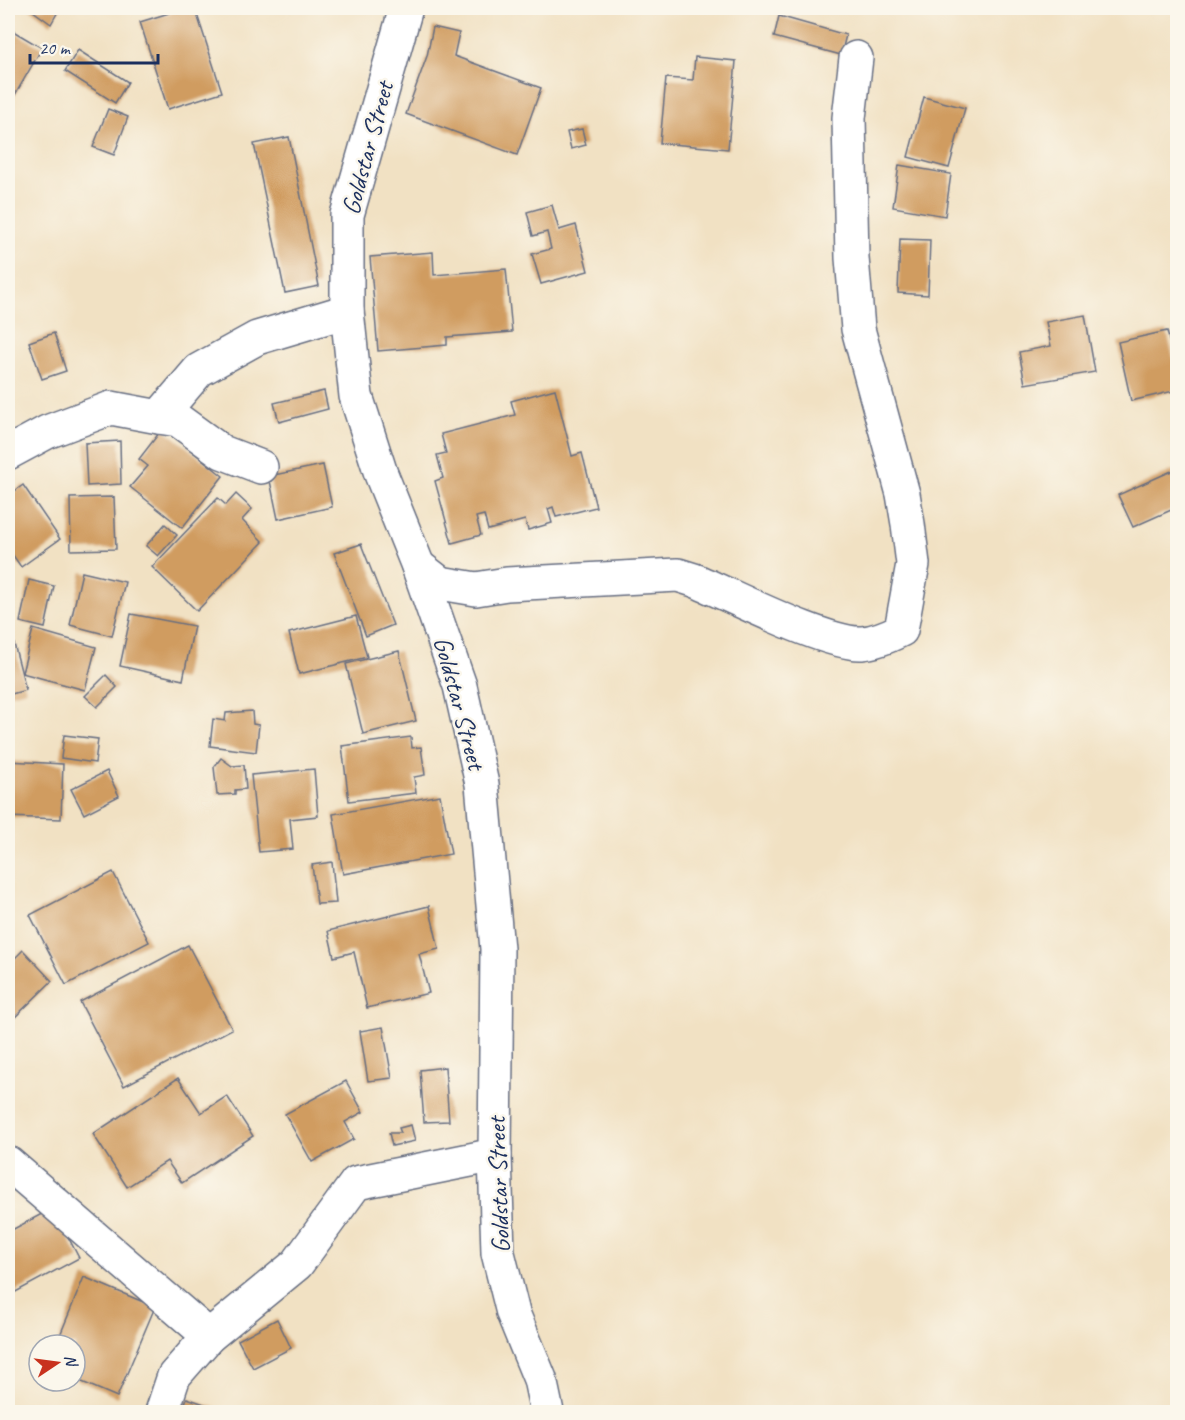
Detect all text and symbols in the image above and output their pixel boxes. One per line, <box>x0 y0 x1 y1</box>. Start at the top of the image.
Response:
scale bar <box>30 27 158 65</box>
text: 20 m <box>39 37 72 59</box>
street label: Goldstar Street <box>334 76 402 218</box>
street label: Goldstar Street <box>426 633 494 775</box>
street label: Goldstar Street <box>480 1114 517 1254</box>
north arrow <box>27 1333 87 1393</box>
text: N <box>60 1353 82 1370</box>

